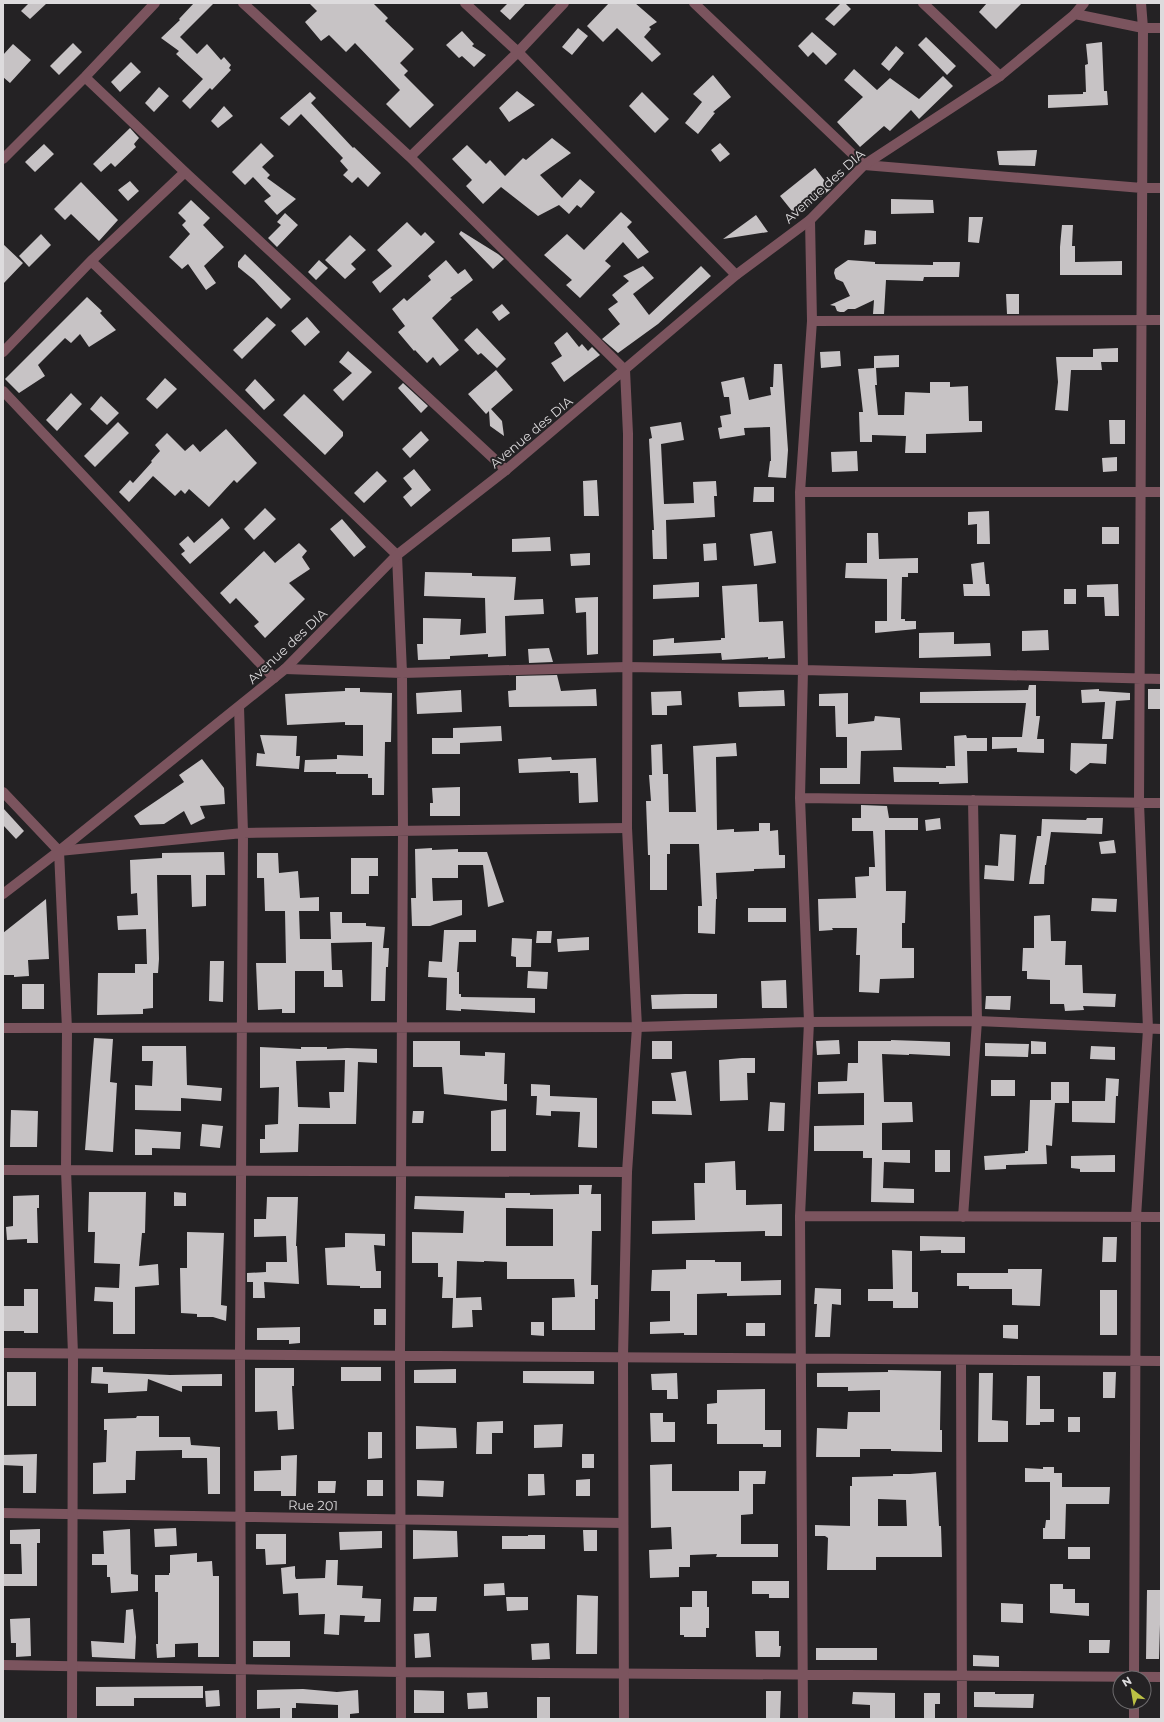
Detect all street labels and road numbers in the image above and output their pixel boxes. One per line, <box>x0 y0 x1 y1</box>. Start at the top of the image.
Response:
street label: Avenue des DIA <box>780 145 868 226</box>
street label: Avenue des DIA <box>486 392 576 471</box>
street label: Avenue des DIA <box>244 605 331 687</box>
street label: Rue 201 <box>288 1497 338 1513</box>

